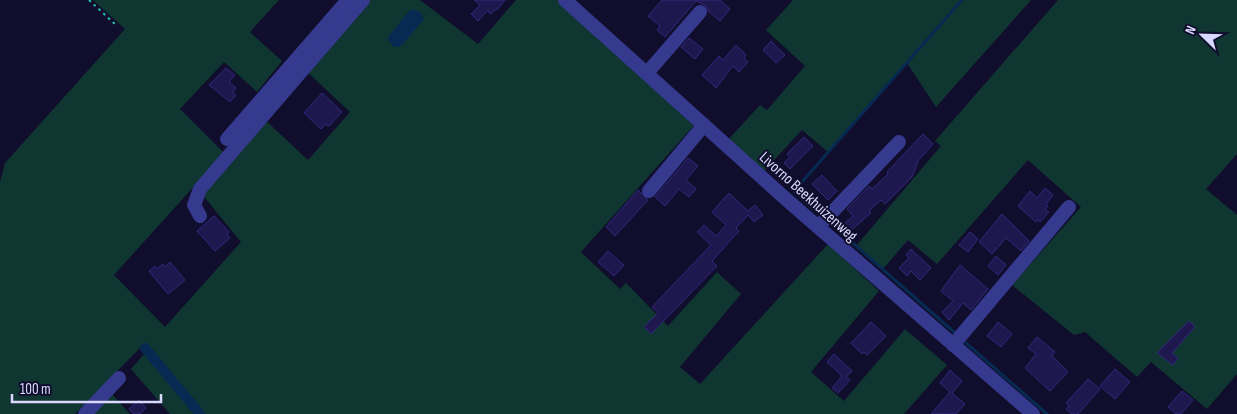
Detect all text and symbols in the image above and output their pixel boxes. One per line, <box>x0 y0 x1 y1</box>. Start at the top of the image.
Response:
north arrow <box>1177 10 1227 60</box>
text: N <box>1181 23 1200 37</box>
street label: Livorno Beekhuizenweg <box>755 148 861 246</box>
scale bar <box>12 372 161 404</box>
text: 100 m <box>20 380 51 399</box>

